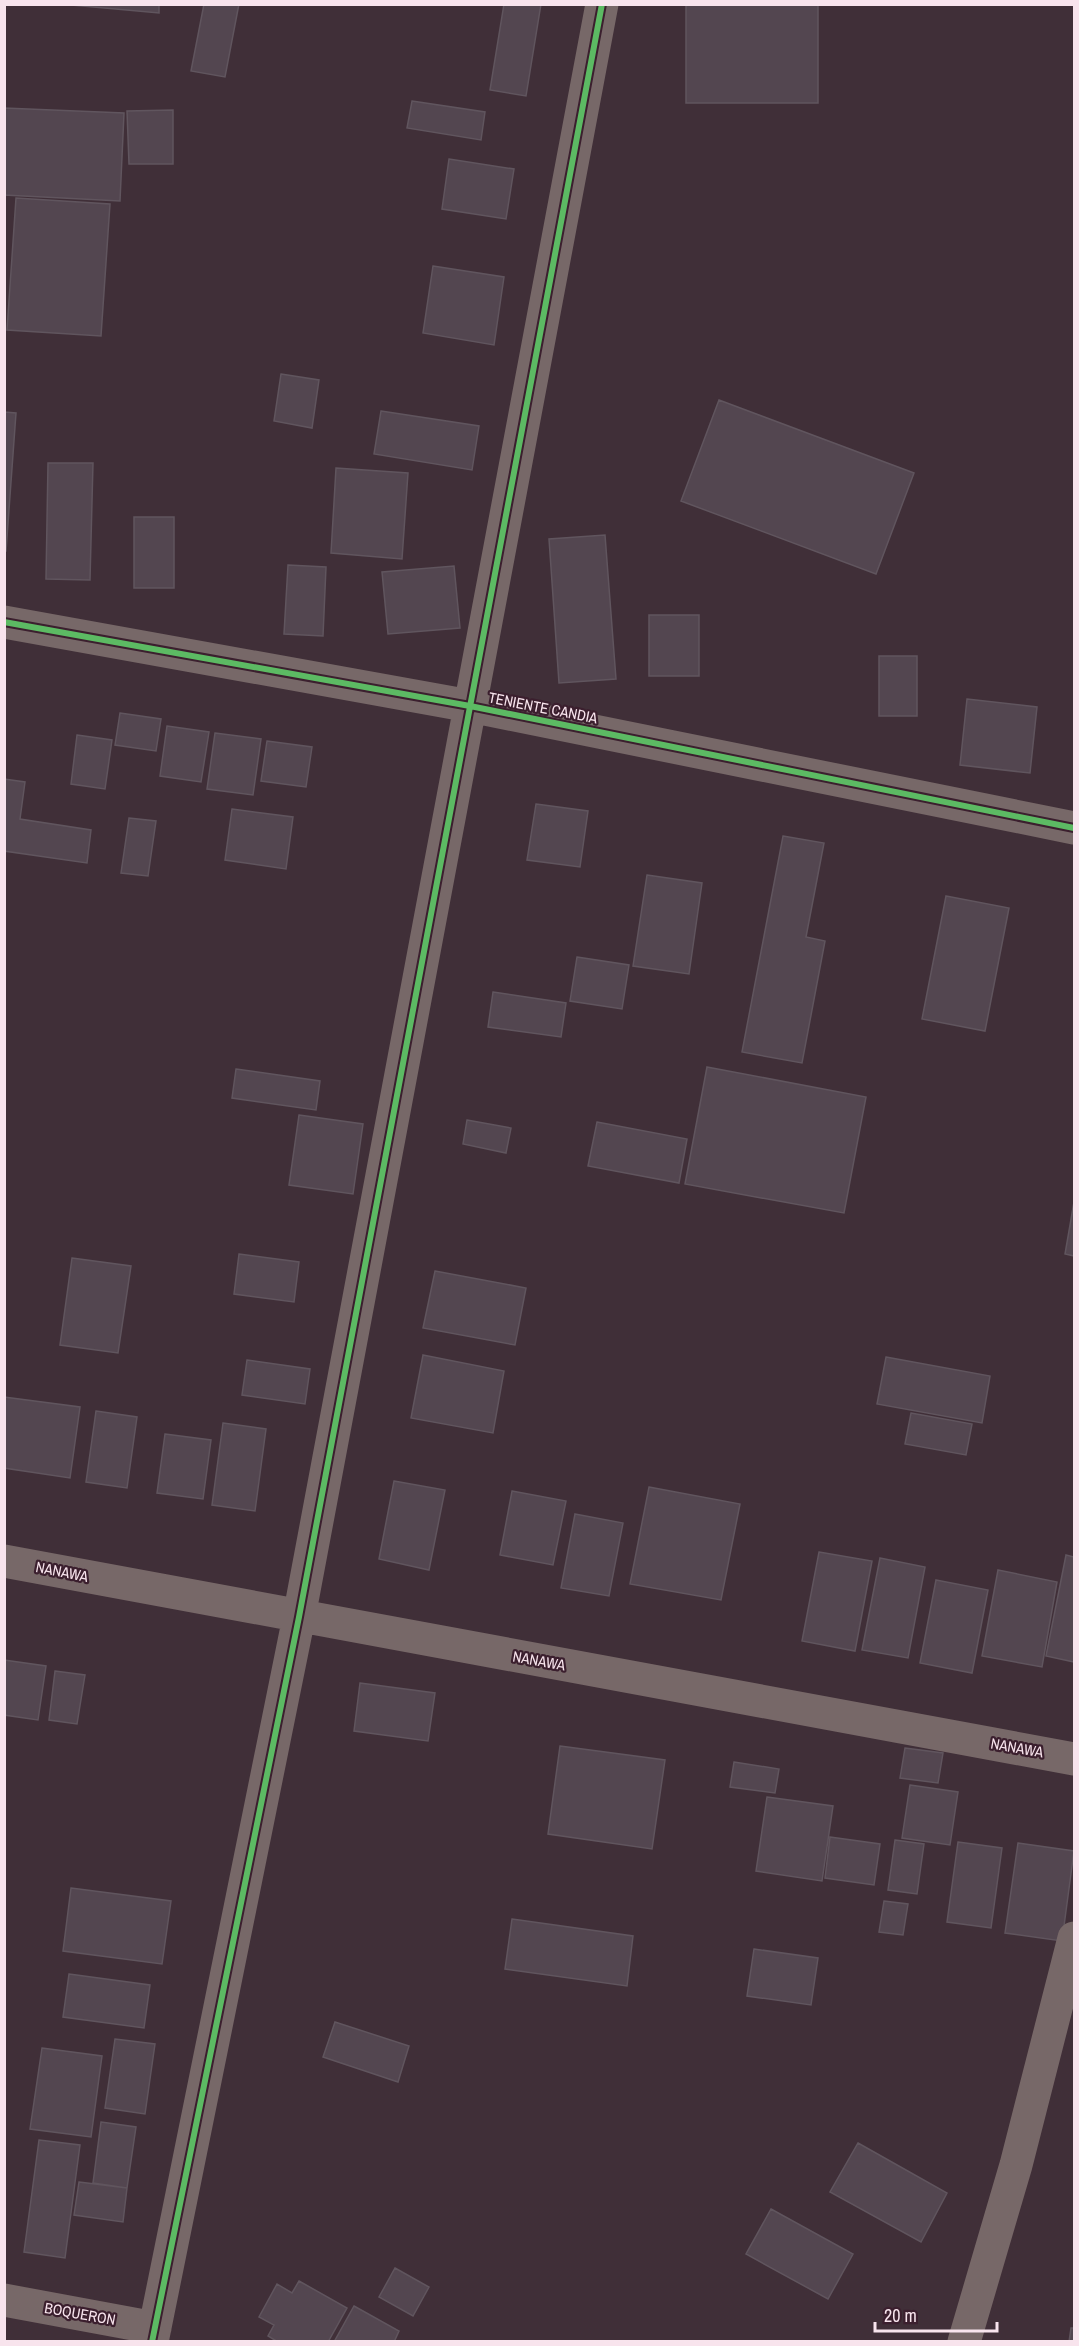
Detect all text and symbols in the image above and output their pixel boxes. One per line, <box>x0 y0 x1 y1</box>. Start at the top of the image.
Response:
street label: TENIENTE CANDIA <box>487 687 600 729</box>
street label: NANAWA <box>34 1556 91 1587</box>
street label: NANAWA <box>511 1646 568 1676</box>
street label: NANAWA <box>989 1733 1046 1763</box>
scale bar <box>875 2295 996 2333</box>
street label: BOQUERON <box>43 2297 117 2330</box>
text: 20 m <box>884 2303 917 2328</box>

